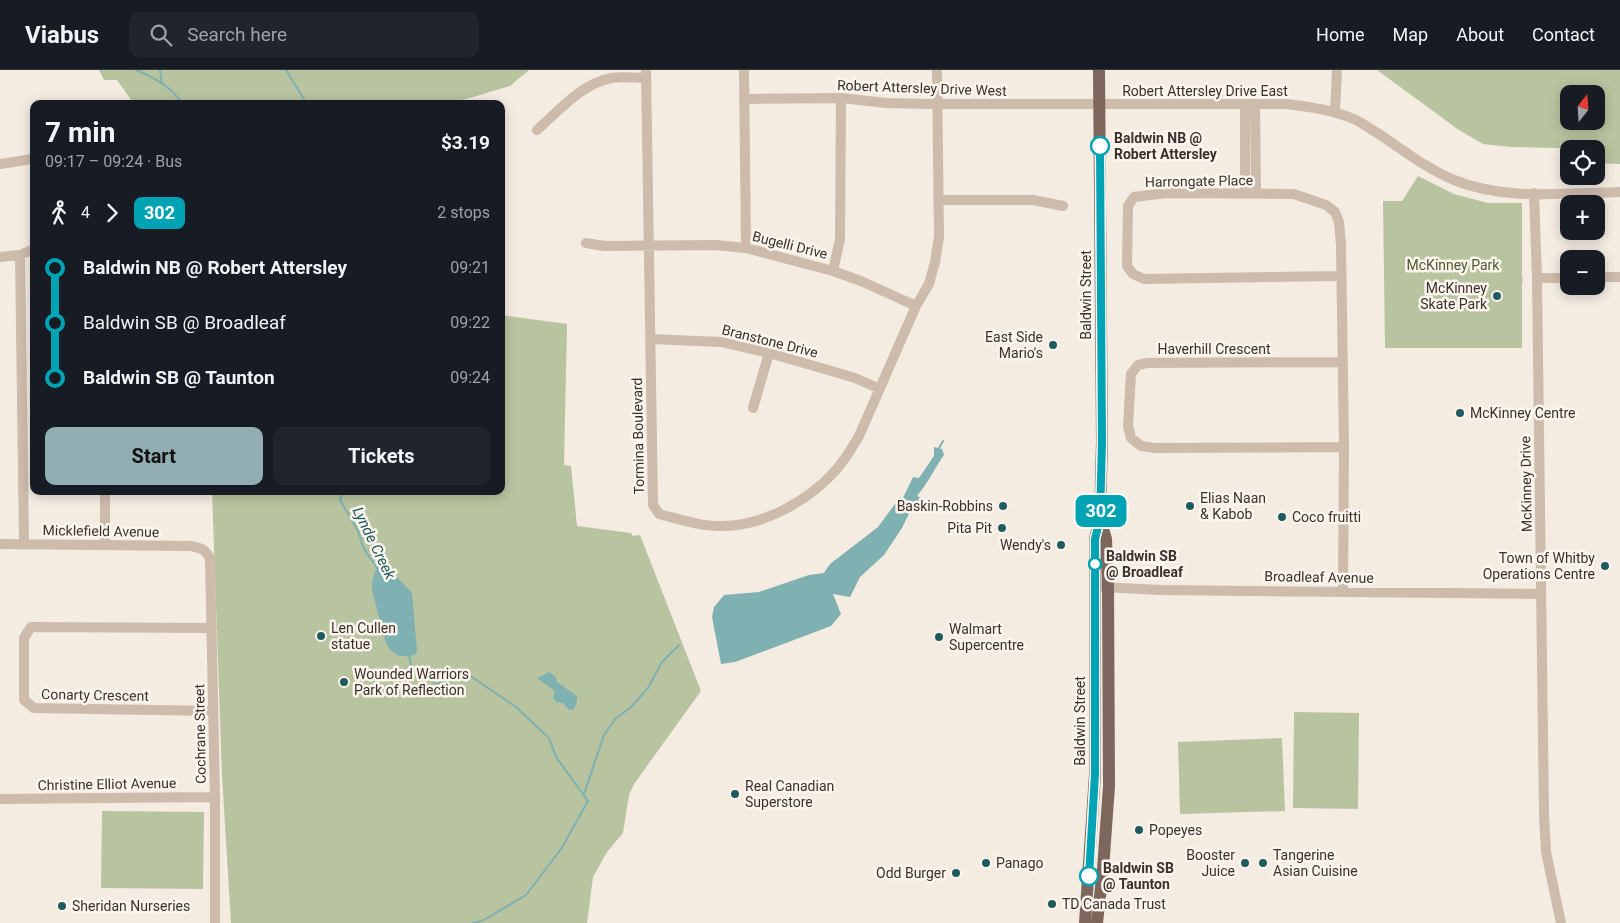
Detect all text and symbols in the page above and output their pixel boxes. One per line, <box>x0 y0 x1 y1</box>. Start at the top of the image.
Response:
search box <box>129 12 479 57</box>
text: Viabus <box>25 21 99 49</box>
icon: search <box>147 21 175 49</box>
text: Search here <box>187 23 287 46</box>
text: Home <box>1316 24 1365 45</box>
text: Map <box>1393 24 1428 45</box>
text: About <box>1456 24 1504 45</box>
text: Contact <box>1532 24 1595 45</box>
street label: Robert Attersley Drive West <box>837 77 1008 99</box>
street label: Robert Attersley Drive East <box>1122 83 1288 99</box>
north arrow <box>1560 85 1605 130</box>
map controls <box>1560 85 1605 295</box>
text: 7 min <box>45 116 115 149</box>
place label: Baldwin NB @ Robert Attersley <box>1114 130 1218 162</box>
text: $3.19 <box>441 131 490 154</box>
marker: Baldwin NB @ Robert Attersley <box>1090 136 1110 156</box>
button: locate <box>1560 140 1605 185</box>
text: 09:17 – 09:24 · Bus <box>45 152 182 171</box>
street label: Harrongate Place <box>1145 172 1253 190</box>
button: + <box>1560 195 1605 240</box>
icon: walk <box>45 199 73 227</box>
icon: forward <box>98 199 126 227</box>
text: 302 <box>144 202 175 223</box>
text: 4 <box>81 203 90 222</box>
text: 2 stops <box>437 203 490 222</box>
street label: Bugelli Drive <box>751 228 829 262</box>
street label: Baldwin Street <box>1078 250 1094 340</box>
button: − <box>1560 250 1605 295</box>
text: Baldwin NB @ Robert Attersley <box>83 256 347 279</box>
park label: McKinney Park <box>1407 257 1500 273</box>
text: 09:21 <box>450 258 490 277</box>
place label: McKinney Skate Park <box>1420 280 1488 312</box>
marker: McKinney Skate Park <box>1491 290 1503 302</box>
text: Baldwin SB @ Broadleaf <box>83 311 286 334</box>
text: 09:22 <box>450 313 490 332</box>
street label: Branstone Drive <box>720 321 820 361</box>
place label: East Side Mario's <box>985 329 1043 361</box>
marker: East Side Mario's <box>1047 339 1059 351</box>
street label: Haverhill Crescent <box>1157 341 1271 357</box>
text: Baldwin SB @ Taunton <box>83 366 275 389</box>
text: 09:24 <box>450 368 490 387</box>
street label: Tormina Boulevard <box>629 377 647 495</box>
place label: McKinney Centre <box>1470 405 1576 421</box>
marker: McKinney Centre <box>1454 407 1466 419</box>
button: Start <box>45 427 263 485</box>
button: Tickets <box>273 427 490 485</box>
street label: McKinney Drive <box>1517 436 1535 532</box>
place label: Elias Naan & Kabob <box>1200 490 1266 522</box>
line badge: 302 <box>1072 495 1130 527</box>
place label: Baskin-Robbins <box>897 498 993 514</box>
marker: Baskin-Robbins <box>997 500 1009 512</box>
text: 302 <box>1086 500 1116 521</box>
marker: Elias Naan & Kabob <box>1184 500 1196 512</box>
water label: Lynde Creek <box>349 504 400 583</box>
place label: Coco fruitti <box>1292 509 1361 525</box>
marker: Coco fruitti <box>1276 511 1288 523</box>
place label: Pita Pit <box>947 520 992 536</box>
street label: Micklefield Avenue <box>43 522 159 540</box>
marker: Pita Pit <box>996 522 1008 534</box>
place label: Wendy's <box>1000 537 1051 553</box>
marker: Wendy's <box>1055 539 1067 551</box>
place label: Baldwin SB @ Broadleaf <box>1106 548 1184 580</box>
place label: Town of Whitby Operations Centre <box>1483 550 1595 582</box>
marker: Baldwin SB @ Broadleaf <box>1088 557 1102 571</box>
marker: Town of Whitby Operations Centre <box>1599 560 1611 572</box>
street label: Broadleaf Avenue <box>1264 568 1374 586</box>
place label: Len Cullen statue <box>331 620 396 652</box>
place label: Walmart Supercentre <box>949 621 1024 653</box>
marker: Len Cullen statue <box>315 630 327 642</box>
marker: Walmart Supercentre <box>933 631 945 643</box>
place label: Wounded Warriors Park of Reflection <box>354 666 469 698</box>
marker: Wounded Warriors Park of Reflection <box>338 676 350 688</box>
street label: Baldwin Street <box>1072 676 1088 766</box>
street label: Cochrane Street <box>191 684 209 784</box>
street label: Conarty Crescent <box>41 686 149 704</box>
street label: Christine Elliot Avenue <box>37 775 177 793</box>
place label: Real Canadian Superstore <box>745 778 834 810</box>
marker: Real Canadian Superstore <box>729 788 741 800</box>
place label: Popeyes <box>1149 822 1202 838</box>
marker: Popeyes <box>1133 824 1145 836</box>
place label: Booster Juice <box>1186 847 1235 879</box>
place label: Tangerine Asian Cuisine <box>1273 847 1358 879</box>
place label: Panago <box>996 855 1044 871</box>
marker: Panago <box>980 857 992 869</box>
marker: Booster Juice <box>1239 857 1251 869</box>
marker: Tangerine Asian Cuisine <box>1257 857 1269 869</box>
place label: Baldwin SB @ Taunton <box>1103 860 1174 892</box>
place label: Odd Burger <box>876 865 946 881</box>
marker: Baldwin SB @ Taunton <box>1079 866 1099 886</box>
marker: Odd Burger <box>950 867 962 879</box>
place label: TD Canada Trust <box>1062 896 1166 912</box>
place label: Sheridan Nurseries <box>72 898 190 914</box>
marker: TD Canada Trust <box>1046 898 1058 910</box>
marker: Sheridan Nurseries <box>56 900 68 912</box>

